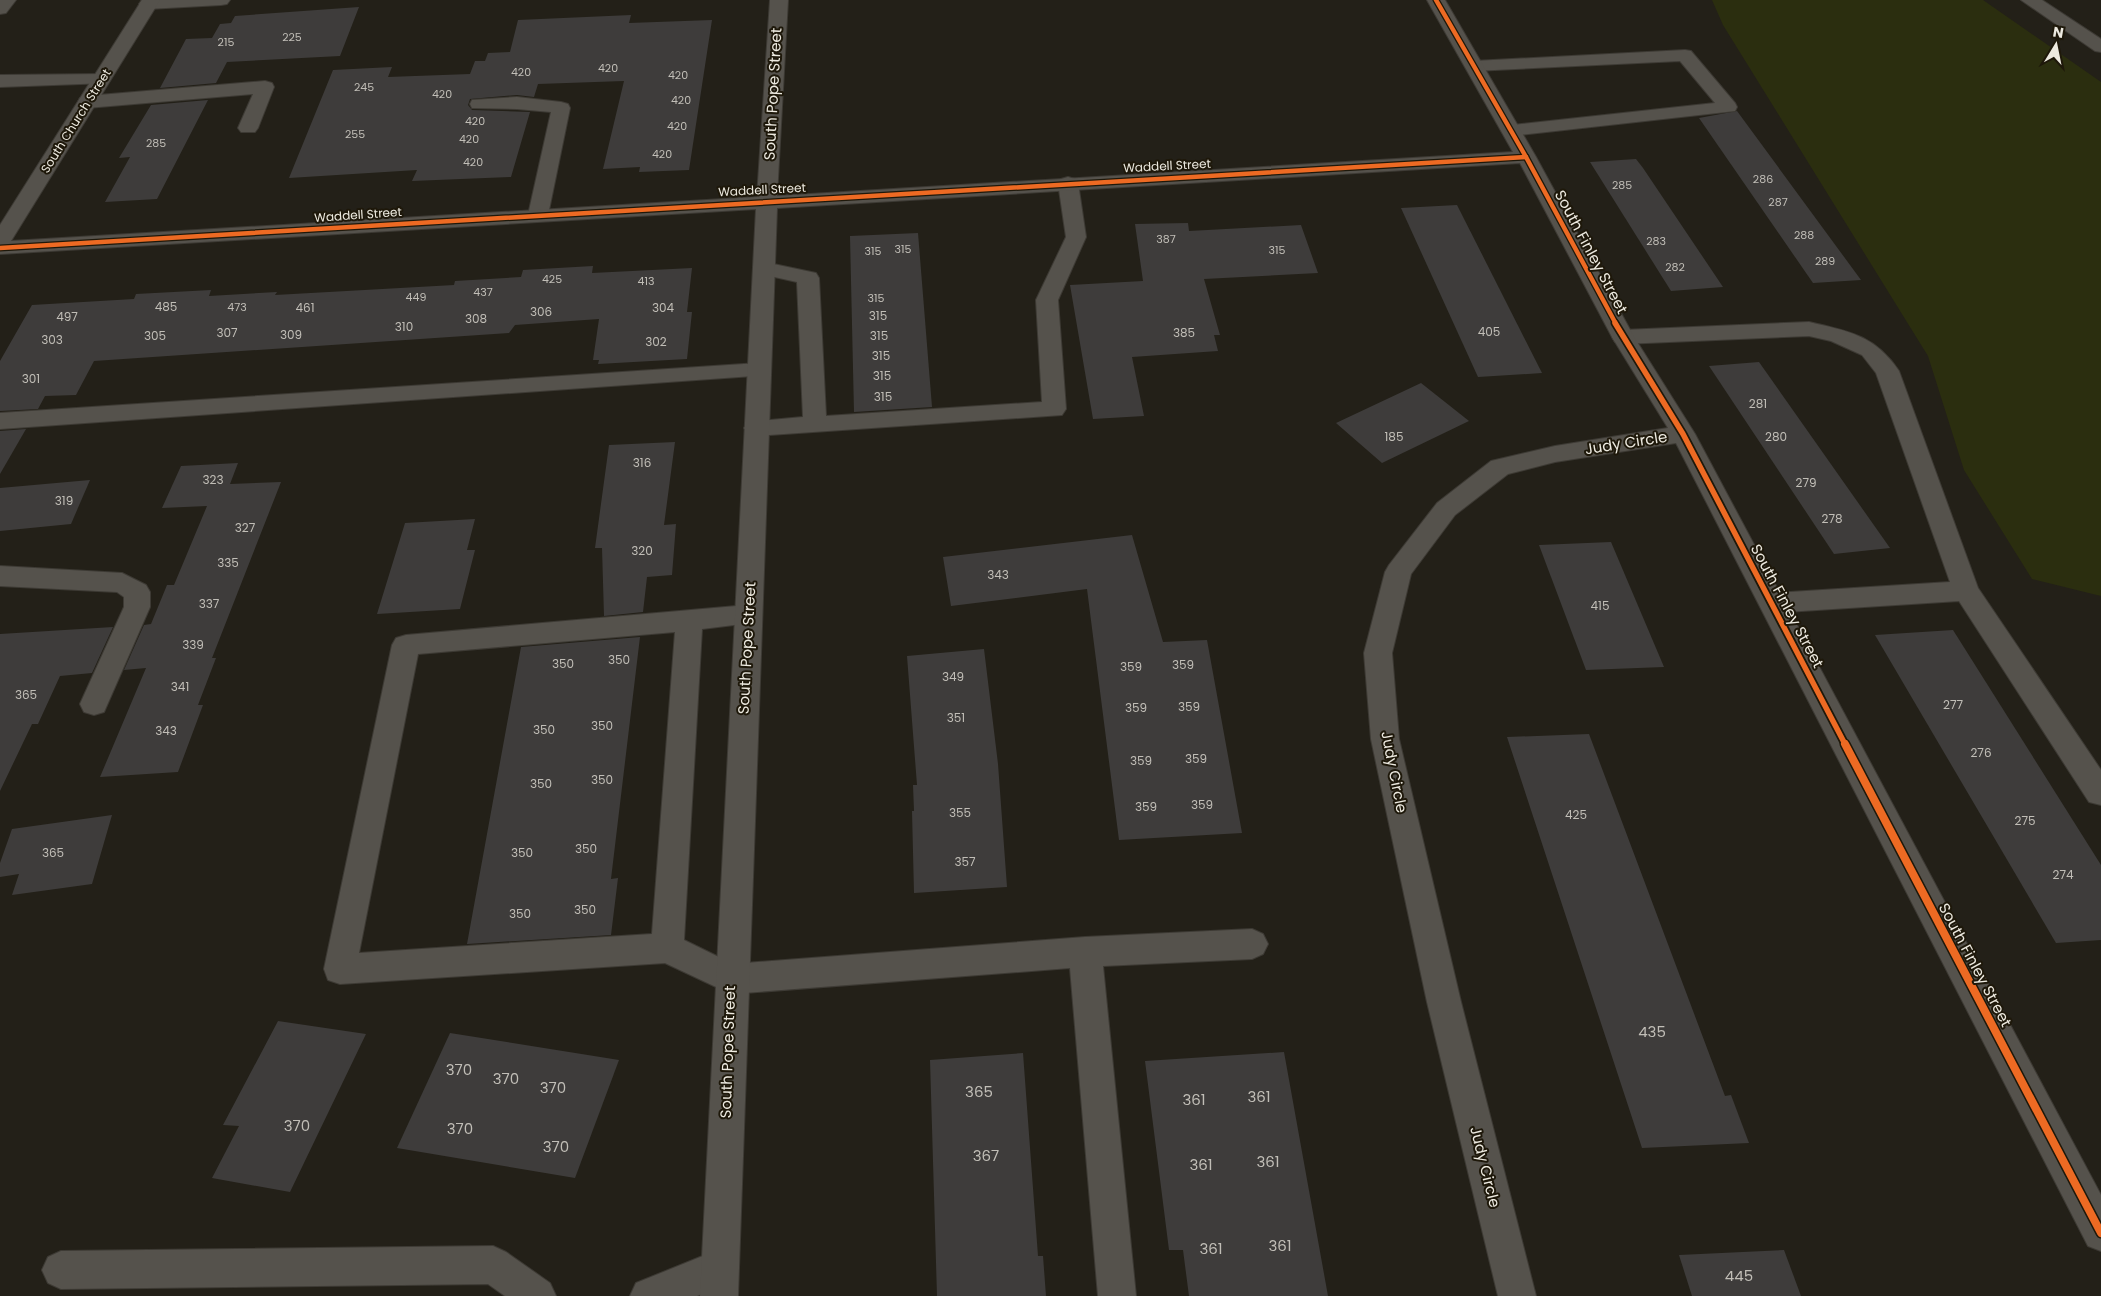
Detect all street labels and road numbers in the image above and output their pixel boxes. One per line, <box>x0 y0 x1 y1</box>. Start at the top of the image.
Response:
street label: South Pope Street <box>759 27 786 161</box>
street label: South Church Street <box>37 65 115 176</box>
street label: Waddell Street <box>1123 155 1211 176</box>
street label: Waddell Street <box>718 179 806 200</box>
street label: South Finley Street <box>1550 186 1633 317</box>
street label: Waddell Street <box>314 203 402 226</box>
street label: Judy Circle <box>1583 426 1669 459</box>
street label: South Finley Street <box>1746 540 1829 671</box>
street label: South Pope Street <box>733 581 760 715</box>
street label: Judy Circle <box>1376 729 1413 815</box>
street label: South Finley Street <box>1934 899 2017 1030</box>
street label: South Pope Street <box>715 985 740 1119</box>
street label: Judy Circle <box>1465 1124 1506 1210</box>

